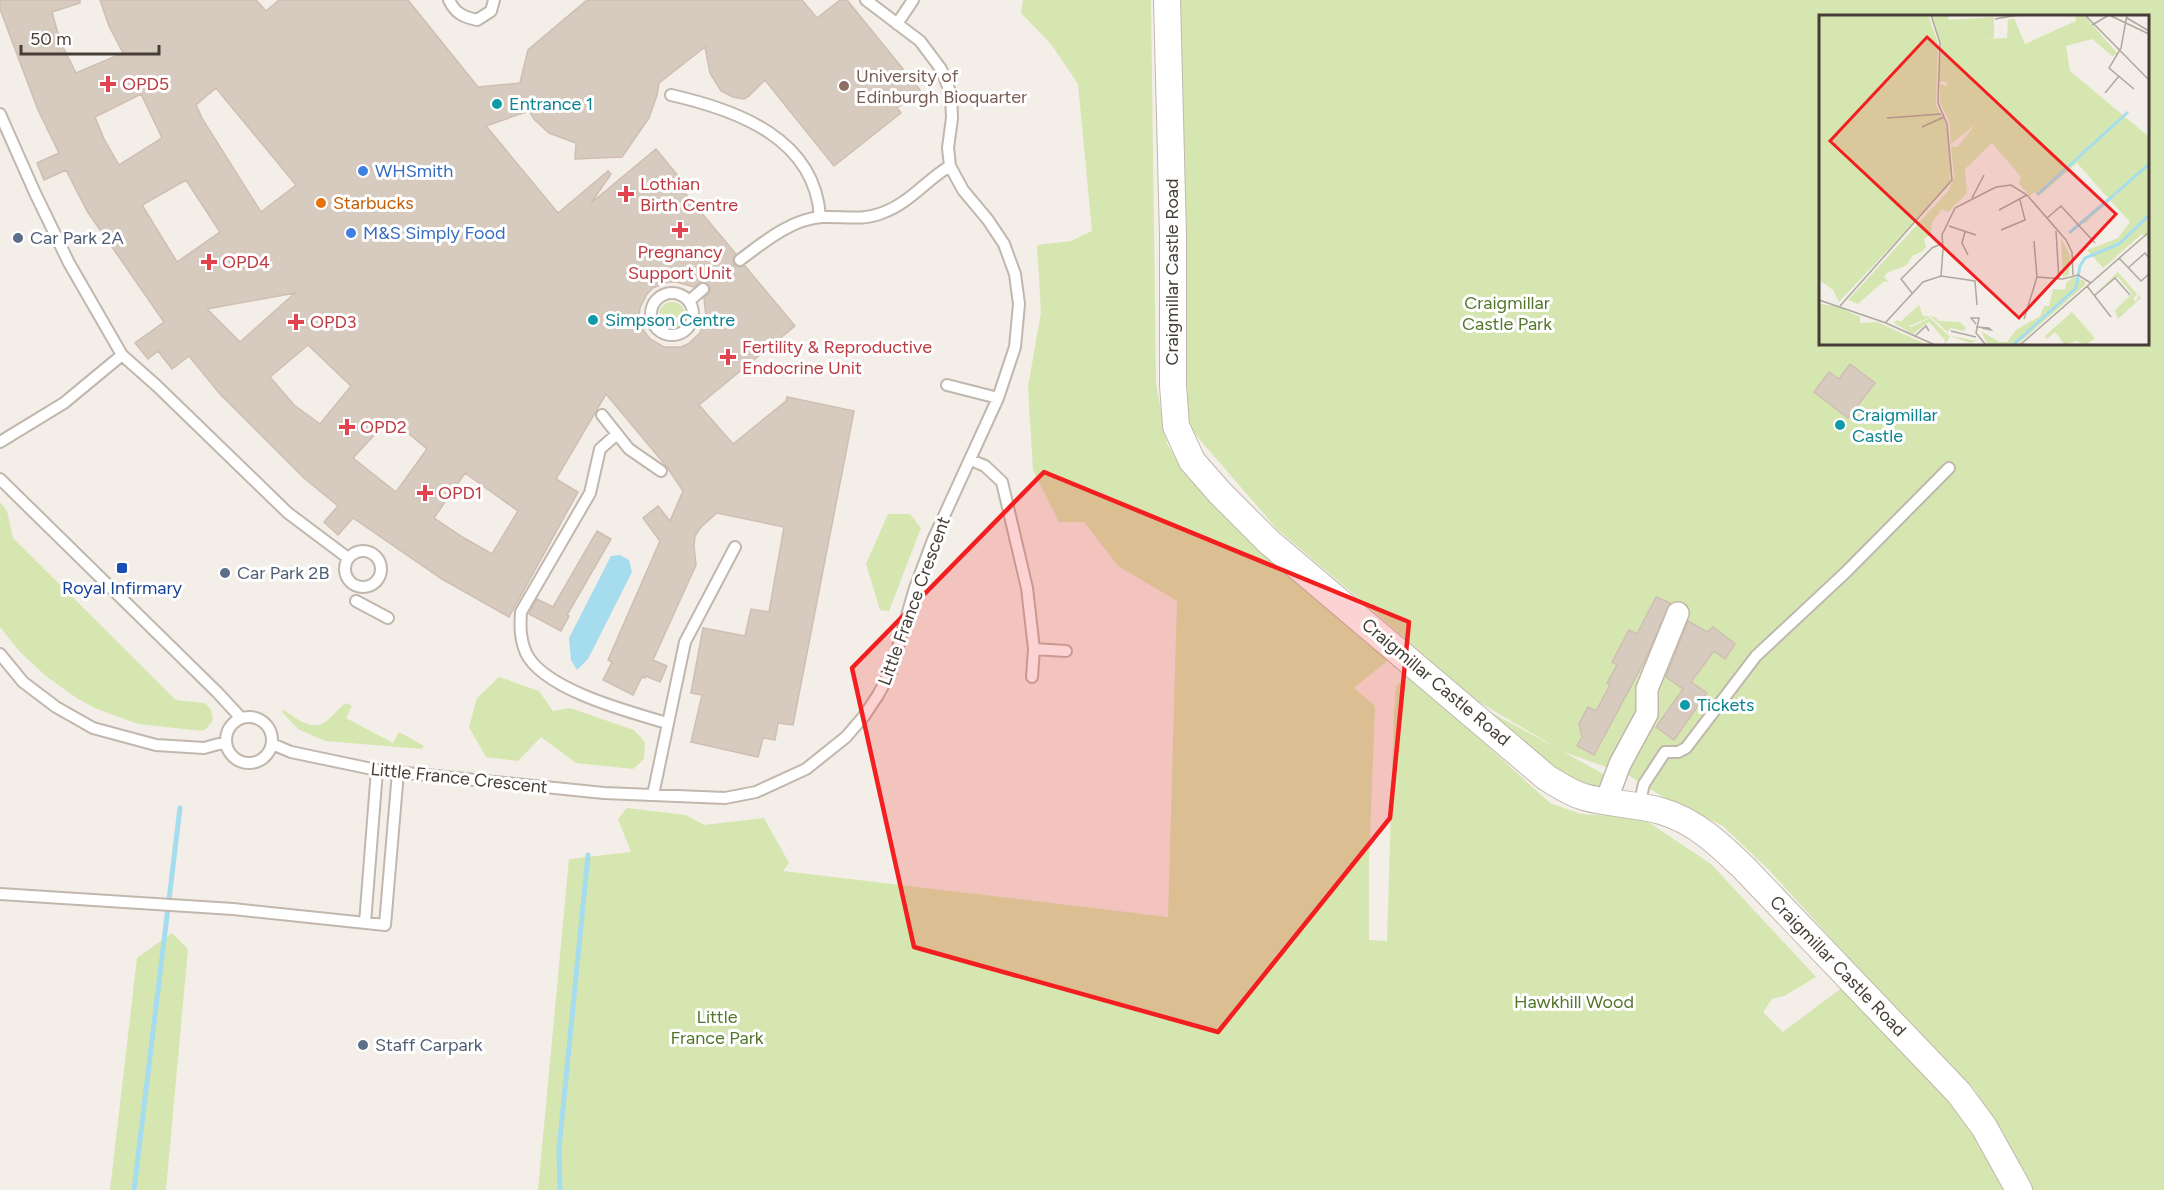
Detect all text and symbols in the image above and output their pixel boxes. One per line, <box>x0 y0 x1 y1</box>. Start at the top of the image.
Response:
inset map <box>1819 15 2149 345</box>
scale bar <box>21 18 159 56</box>
text: 50 m <box>30 28 72 50</box>
place label: University of Edinburgh Bioquarter <box>856 65 1027 108</box>
place label: OPD5 <box>122 73 169 95</box>
marker: OPD5 <box>99 75 117 93</box>
marker: University of Edinburgh Bioquarter <box>837 79 851 93</box>
place label: Entrance 1 <box>509 93 593 115</box>
marker: Entrance 1 <box>490 97 504 111</box>
place label: WHSmith <box>375 160 453 182</box>
marker: WHSmith <box>356 164 370 178</box>
place label: Lothian Birth Centre <box>640 173 738 216</box>
street label: Craigmillar Castle Road <box>1161 178 1183 366</box>
marker: Lothian Birth Centre <box>617 185 635 203</box>
place label: Starbucks <box>333 192 414 214</box>
marker: Starbucks <box>314 196 328 210</box>
marker: Pregnancy Support Unit <box>671 221 689 239</box>
place label: M&S Simply Food <box>363 222 505 244</box>
marker: M&S Simply Food <box>344 226 358 240</box>
place label: Car Park 2A <box>30 227 124 249</box>
marker: Car Park 2A <box>11 231 25 245</box>
place label: Pregnancy Support Unit <box>628 241 732 284</box>
place label: OPD4 <box>222 251 270 273</box>
marker: OPD4 <box>200 253 218 271</box>
park label: Craigmillar Castle Park <box>1462 292 1552 335</box>
place label: Simpson Centre <box>605 309 735 331</box>
place label: OPD3 <box>310 311 357 333</box>
marker: OPD3 <box>287 313 305 331</box>
marker: Simpson Centre <box>586 313 600 327</box>
place label: Fertility & Reproductive Endocrine Unit <box>742 336 932 379</box>
marker: Fertility & Reproductive Endocrine Unit <box>719 348 737 366</box>
place label: Craigmillar Castle <box>1852 404 1938 447</box>
place label: OPD2 <box>360 416 407 438</box>
marker: OPD2 <box>338 418 356 436</box>
marker: Craigmillar Castle <box>1833 418 1847 432</box>
place label: OPD1 <box>438 482 482 504</box>
marker: OPD1 <box>416 484 434 502</box>
street label: Little France Crescent <box>873 513 955 688</box>
marker: Royal Infirmary <box>115 561 129 575</box>
place label: Car Park 2B <box>237 562 329 584</box>
marker: Car Park 2B <box>218 566 232 580</box>
place label: Royal Infirmary <box>62 577 183 599</box>
street label: Craigmillar Castle Road <box>1357 613 1515 751</box>
place label: Tickets <box>1697 694 1754 716</box>
marker: Tickets <box>1678 698 1692 712</box>
street label: Little France Crescent <box>369 758 549 798</box>
street label: Craigmillar Castle Road <box>1765 891 1911 1041</box>
park label: Hawkhill Wood <box>1514 991 1634 1013</box>
park label: Little France Park <box>670 1006 764 1049</box>
place label: Staff Carpark <box>375 1034 483 1056</box>
marker: Staff Carpark <box>356 1038 370 1052</box>

